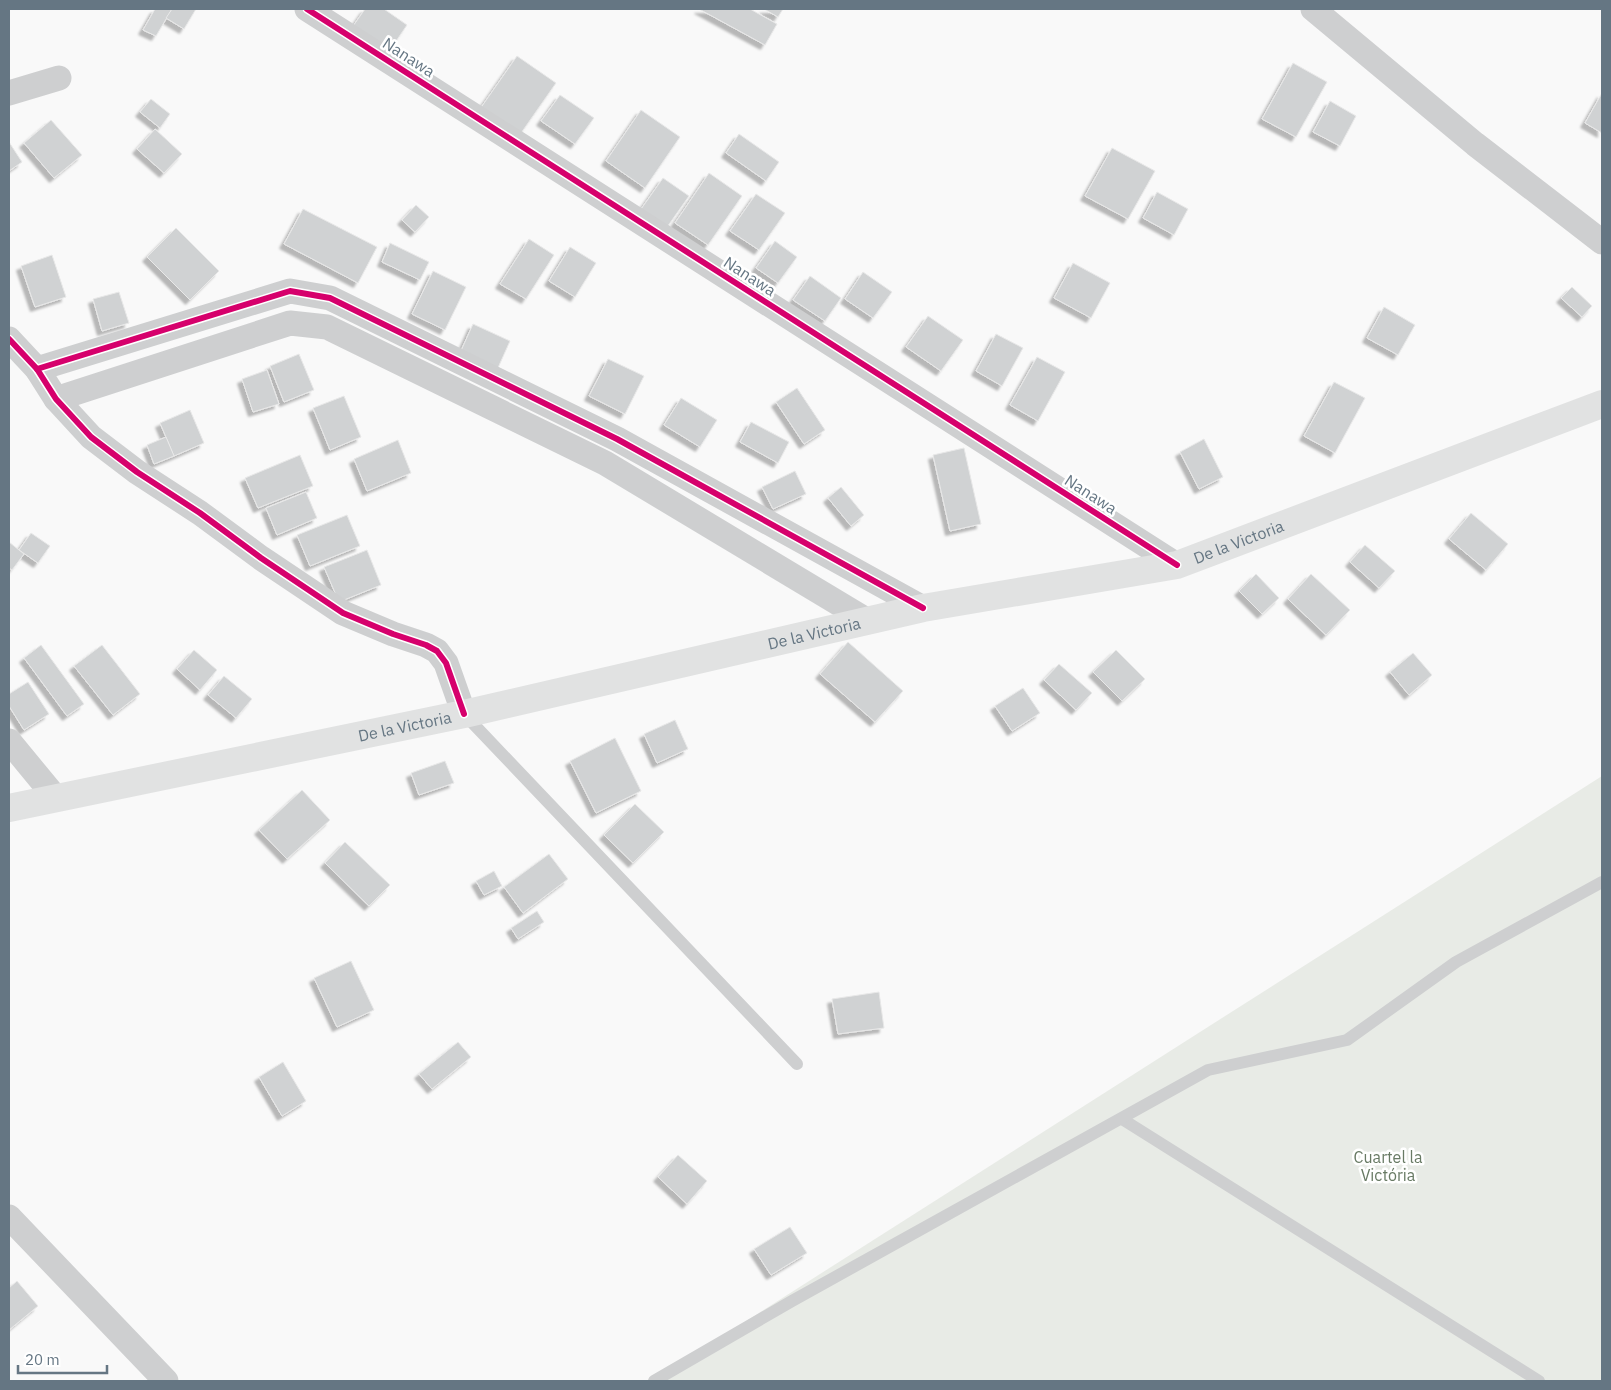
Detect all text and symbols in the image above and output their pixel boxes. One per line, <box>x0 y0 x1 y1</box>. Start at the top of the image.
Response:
street label: Nanawa <box>379 33 439 81</box>
street label: Nanawa <box>720 252 780 300</box>
street label: Nanawa <box>1061 470 1121 518</box>
street label: De la Victoria <box>1191 515 1287 568</box>
street label: De la Victoria <box>766 613 863 654</box>
street label: De la Victoria <box>356 707 454 746</box>
park label: Cuartel la Victória <box>1354 1147 1423 1185</box>
scale bar <box>18 1342 106 1374</box>
text: 20 m <box>25 1350 60 1369</box>

